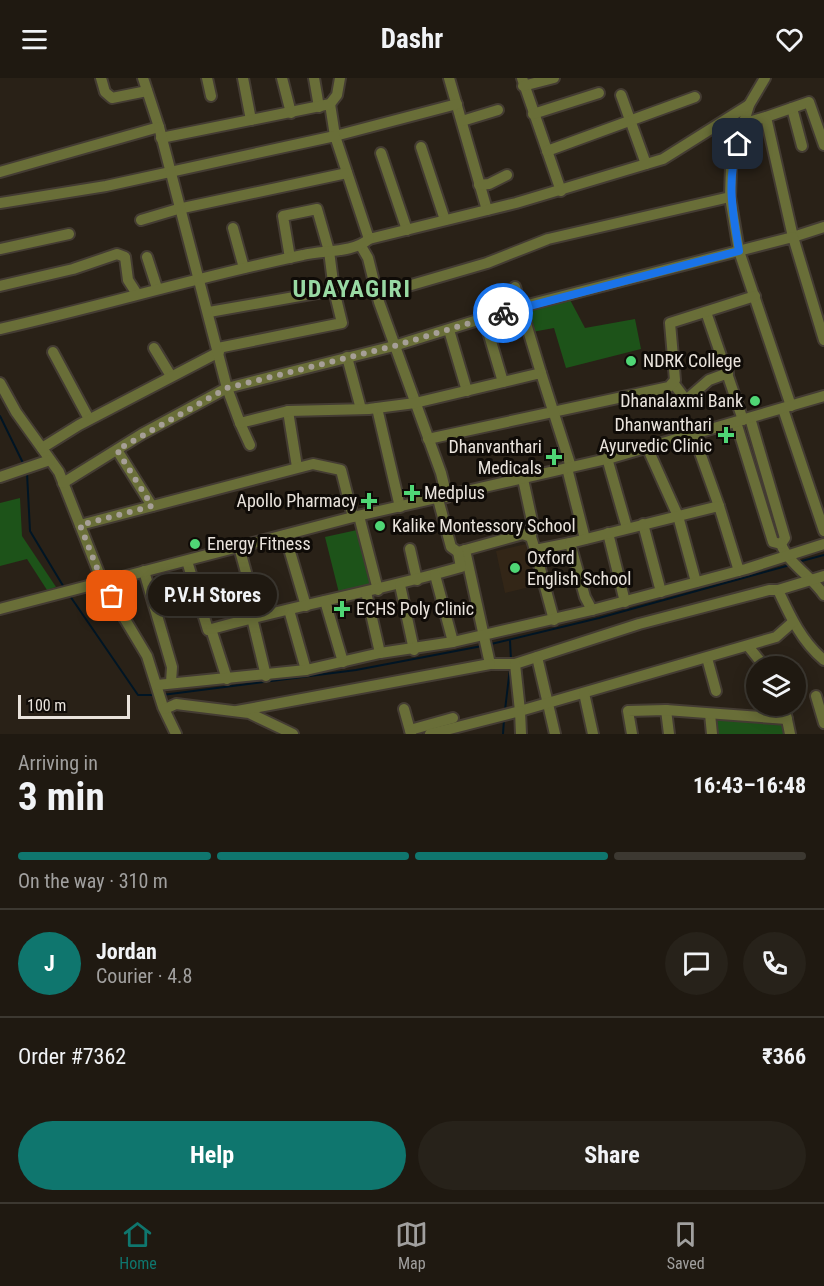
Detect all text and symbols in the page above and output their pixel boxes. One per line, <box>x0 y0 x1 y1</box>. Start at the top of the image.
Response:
icon: menu <box>18 23 51 56</box>
text: Dashr <box>381 23 443 55</box>
icon: heart <box>773 23 806 56</box>
pin <box>712 118 763 169</box>
icon: home <box>721 127 754 160</box>
district label: UDAYAGIRI <box>293 275 411 303</box>
courier <box>473 283 533 343</box>
icon: bike <box>487 297 520 330</box>
place label: NDRK College <box>643 350 741 371</box>
marker: NDRK College <box>624 354 638 368</box>
place label: Dhanalaxmi Bank <box>620 390 743 411</box>
marker: Dhanalaxmi Bank <box>748 394 762 408</box>
place label: Dhanwanthari Ayurvedic Clinic <box>599 414 712 456</box>
marker: Dhanwanthari Ayurvedic Clinic <box>717 426 735 444</box>
place label: Dhanvanthari Medicals <box>449 436 542 478</box>
marker: Dhanvanthari Medicals <box>547 450 561 464</box>
place label: Medplus <box>424 482 485 503</box>
marker: Medplus <box>405 486 419 500</box>
place label: Apollo Pharmacy <box>237 490 357 511</box>
marker: Apollo Pharmacy <box>362 494 376 508</box>
place label: Kalike Montessory School <box>392 515 576 536</box>
marker: Kalike Montessory School <box>373 519 387 533</box>
place label: Energy Fitness <box>207 533 311 554</box>
marker: Energy Fitness <box>188 537 202 551</box>
place label: Oxford English School <box>527 547 631 589</box>
marker: Oxford English School <box>508 561 522 575</box>
pin <box>86 570 137 621</box>
callout: P.V.H Stores <box>148 575 277 617</box>
icon: bag <box>95 579 128 612</box>
text: P.V.H Stores <box>164 583 261 607</box>
place label: ECHS Poly Clinic <box>356 598 474 619</box>
marker: ECHS Poly Clinic <box>333 600 351 618</box>
map controls <box>746 656 806 716</box>
button: layers <box>746 656 806 716</box>
scale bar <box>18 692 130 720</box>
text: 100 m <box>27 696 66 715</box>
text: Arriving in <box>18 751 98 775</box>
text: 16:43–16:48 <box>693 773 806 798</box>
text: 3 min <box>18 774 105 820</box>
text: On the way · 310 m <box>18 869 168 893</box>
button: chat <box>665 932 728 995</box>
button: phone <box>743 932 806 995</box>
text: Jordan <box>96 939 157 964</box>
text: J <box>44 951 55 976</box>
text: Courier · 4.8 <box>96 964 192 988</box>
text: Order #7362 <box>18 1044 126 1069</box>
text: ₹366 <box>762 1044 806 1069</box>
button: Help <box>18 1121 406 1190</box>
button: Share <box>418 1121 806 1190</box>
tab: Home <box>119 1218 157 1273</box>
tab: Map <box>395 1218 428 1273</box>
tab: Saved <box>667 1218 705 1273</box>

